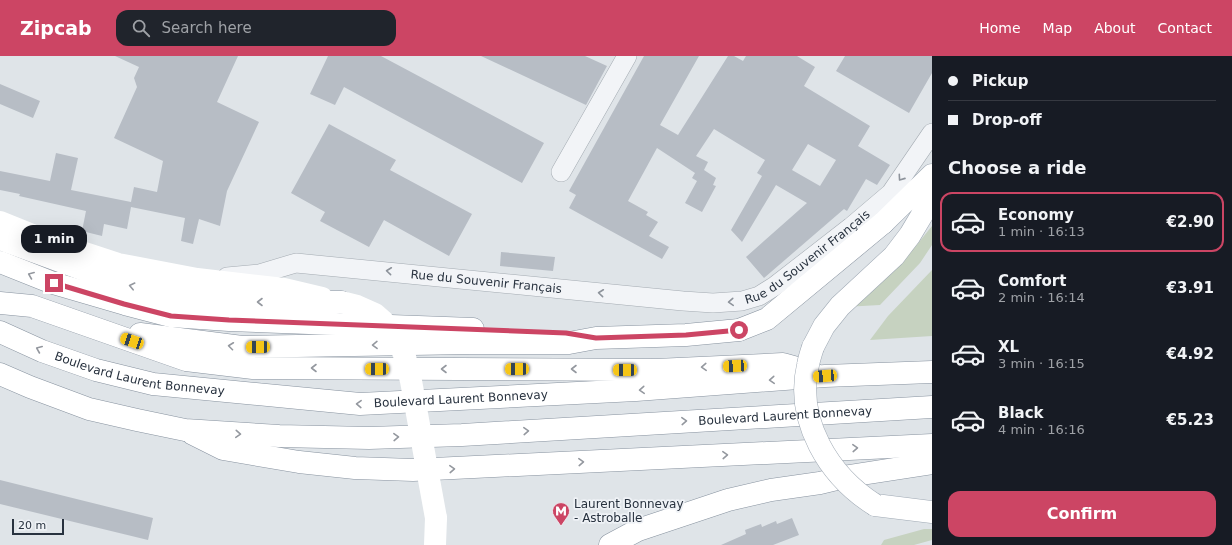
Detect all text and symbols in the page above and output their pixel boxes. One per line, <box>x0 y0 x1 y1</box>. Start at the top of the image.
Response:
search box <box>116 10 396 46</box>
text: Zipcab <box>20 17 92 39</box>
icon: search <box>130 17 152 39</box>
text: Search here <box>162 19 252 37</box>
text: Home <box>979 20 1021 36</box>
text: Map <box>1043 20 1072 36</box>
text: About <box>1094 20 1136 36</box>
text: Contact <box>1158 20 1212 36</box>
text: Pickup <box>972 72 1028 90</box>
text: Drop-off <box>972 111 1042 129</box>
text: Choose a ride <box>948 157 1087 178</box>
one-way arrow <box>899 174 906 181</box>
icon: car <box>950 204 986 240</box>
text: Economy <box>998 206 1074 224</box>
street label: Rue du Souvenir Français <box>743 207 873 307</box>
text: €2.90 <box>1167 213 1214 231</box>
text: 1 min · 16:13 <box>998 224 1085 239</box>
callout: 1 min <box>21 225 87 253</box>
text: 1 min <box>34 231 74 246</box>
one-way arrow <box>385 267 392 276</box>
street label: Rue du Souvenir Français <box>410 267 563 296</box>
icon: car <box>950 270 986 306</box>
one-way arrow <box>28 271 35 279</box>
text: Comfort <box>998 272 1066 290</box>
route end <box>45 274 63 292</box>
text: €3.91 <box>1167 279 1214 297</box>
one-way arrow <box>129 282 135 290</box>
one-way arrow <box>598 289 604 298</box>
text: 2 min · 16:14 <box>998 290 1085 305</box>
one-way arrow <box>257 298 263 306</box>
one-way arrow <box>728 298 734 307</box>
route start <box>730 321 748 339</box>
car <box>119 331 145 351</box>
icon: car <box>950 336 986 372</box>
text: XL <box>998 338 1019 356</box>
one-way arrow <box>228 341 234 350</box>
car <box>246 341 270 353</box>
one-way arrow <box>372 341 378 349</box>
text: €4.92 <box>1167 345 1214 363</box>
one-way arrow <box>35 346 42 354</box>
street label: Boulevard Laurent Bonnevay <box>53 349 225 398</box>
text: 3 min · 16:15 <box>998 356 1085 371</box>
car <box>723 359 747 373</box>
car <box>365 363 389 375</box>
car <box>505 363 529 375</box>
one-way arrow <box>701 363 707 372</box>
one-way arrow <box>311 364 317 372</box>
car <box>613 364 637 376</box>
one-way arrow <box>441 365 447 373</box>
one-way arrow <box>571 365 577 373</box>
car <box>813 369 837 383</box>
one-way arrow <box>769 376 775 385</box>
one-way arrow <box>639 385 645 394</box>
street label: Boulevard Laurent Bonnevay <box>374 387 548 410</box>
one-way arrow <box>356 399 362 408</box>
icon: car <box>950 402 986 438</box>
street label: Boulevard Laurent Bonnevay <box>698 404 873 428</box>
text: Black <box>998 404 1044 422</box>
text: €5.23 <box>1167 411 1214 429</box>
one-way arrow <box>681 417 687 426</box>
text: 4 min · 16:16 <box>998 422 1085 437</box>
one-way arrow <box>523 427 529 435</box>
one-way arrow <box>235 429 241 438</box>
one-way arrow <box>393 433 399 441</box>
one-way arrow <box>852 444 858 453</box>
one-way arrow <box>722 451 728 459</box>
one-way arrow <box>578 458 584 466</box>
one-way arrow <box>449 464 455 473</box>
button: Confirm <box>948 491 1216 537</box>
place label: Laurent Bonnevay - Astroballe <box>574 497 684 525</box>
metro station icon: Laurent Bonnevay - Astroballe <box>551 501 571 526</box>
scale bar <box>12 517 64 536</box>
text: 20 m <box>18 519 46 532</box>

